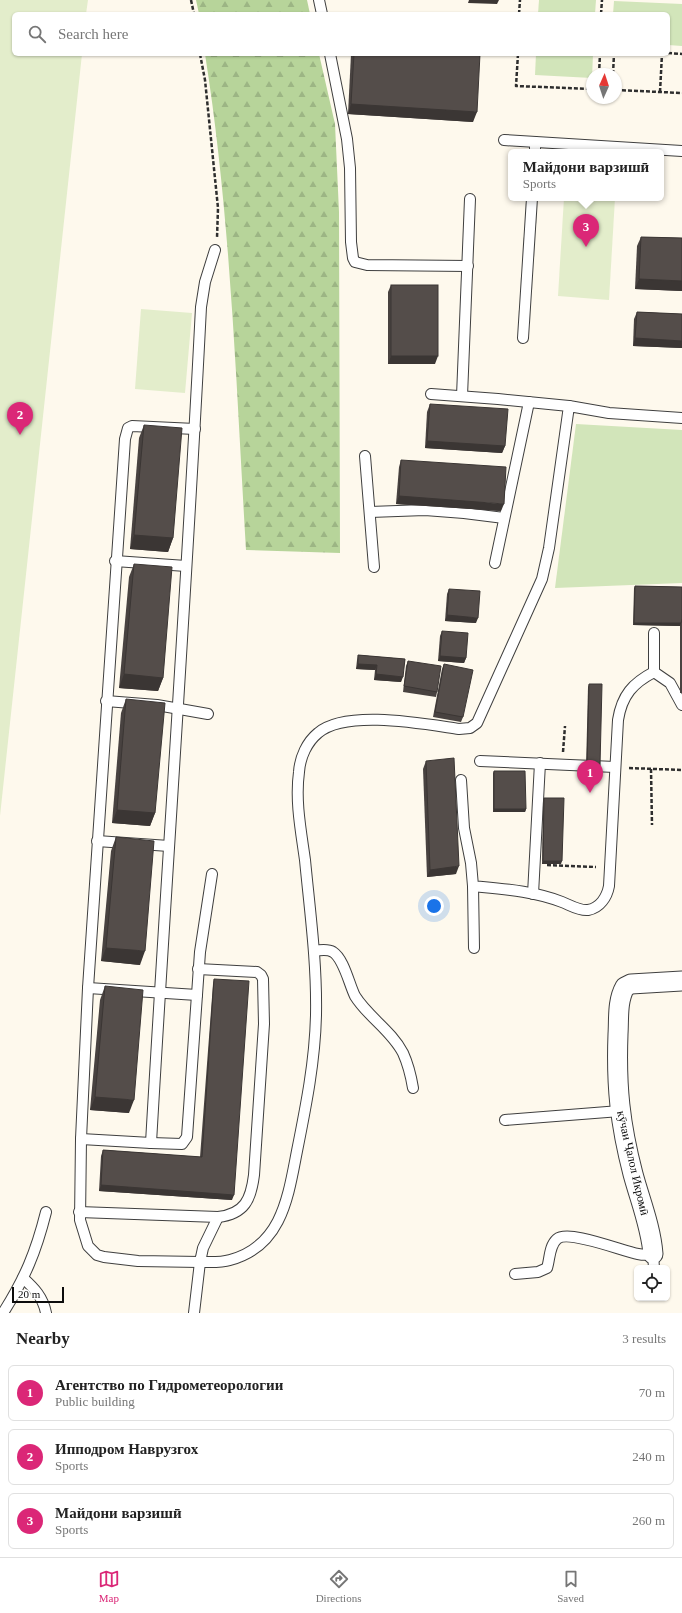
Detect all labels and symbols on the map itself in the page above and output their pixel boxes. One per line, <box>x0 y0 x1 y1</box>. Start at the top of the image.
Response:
north arrow <box>586 68 622 104</box>
pin: 3 <box>573 214 599 247</box>
pin: 2 <box>7 402 33 435</box>
pin: 1 <box>577 760 603 793</box>
your location <box>424 896 444 916</box>
street label: кӯчаи Ҷалол Икромӣ <box>614 1109 652 1217</box>
scale bar <box>12 1285 64 1304</box>

